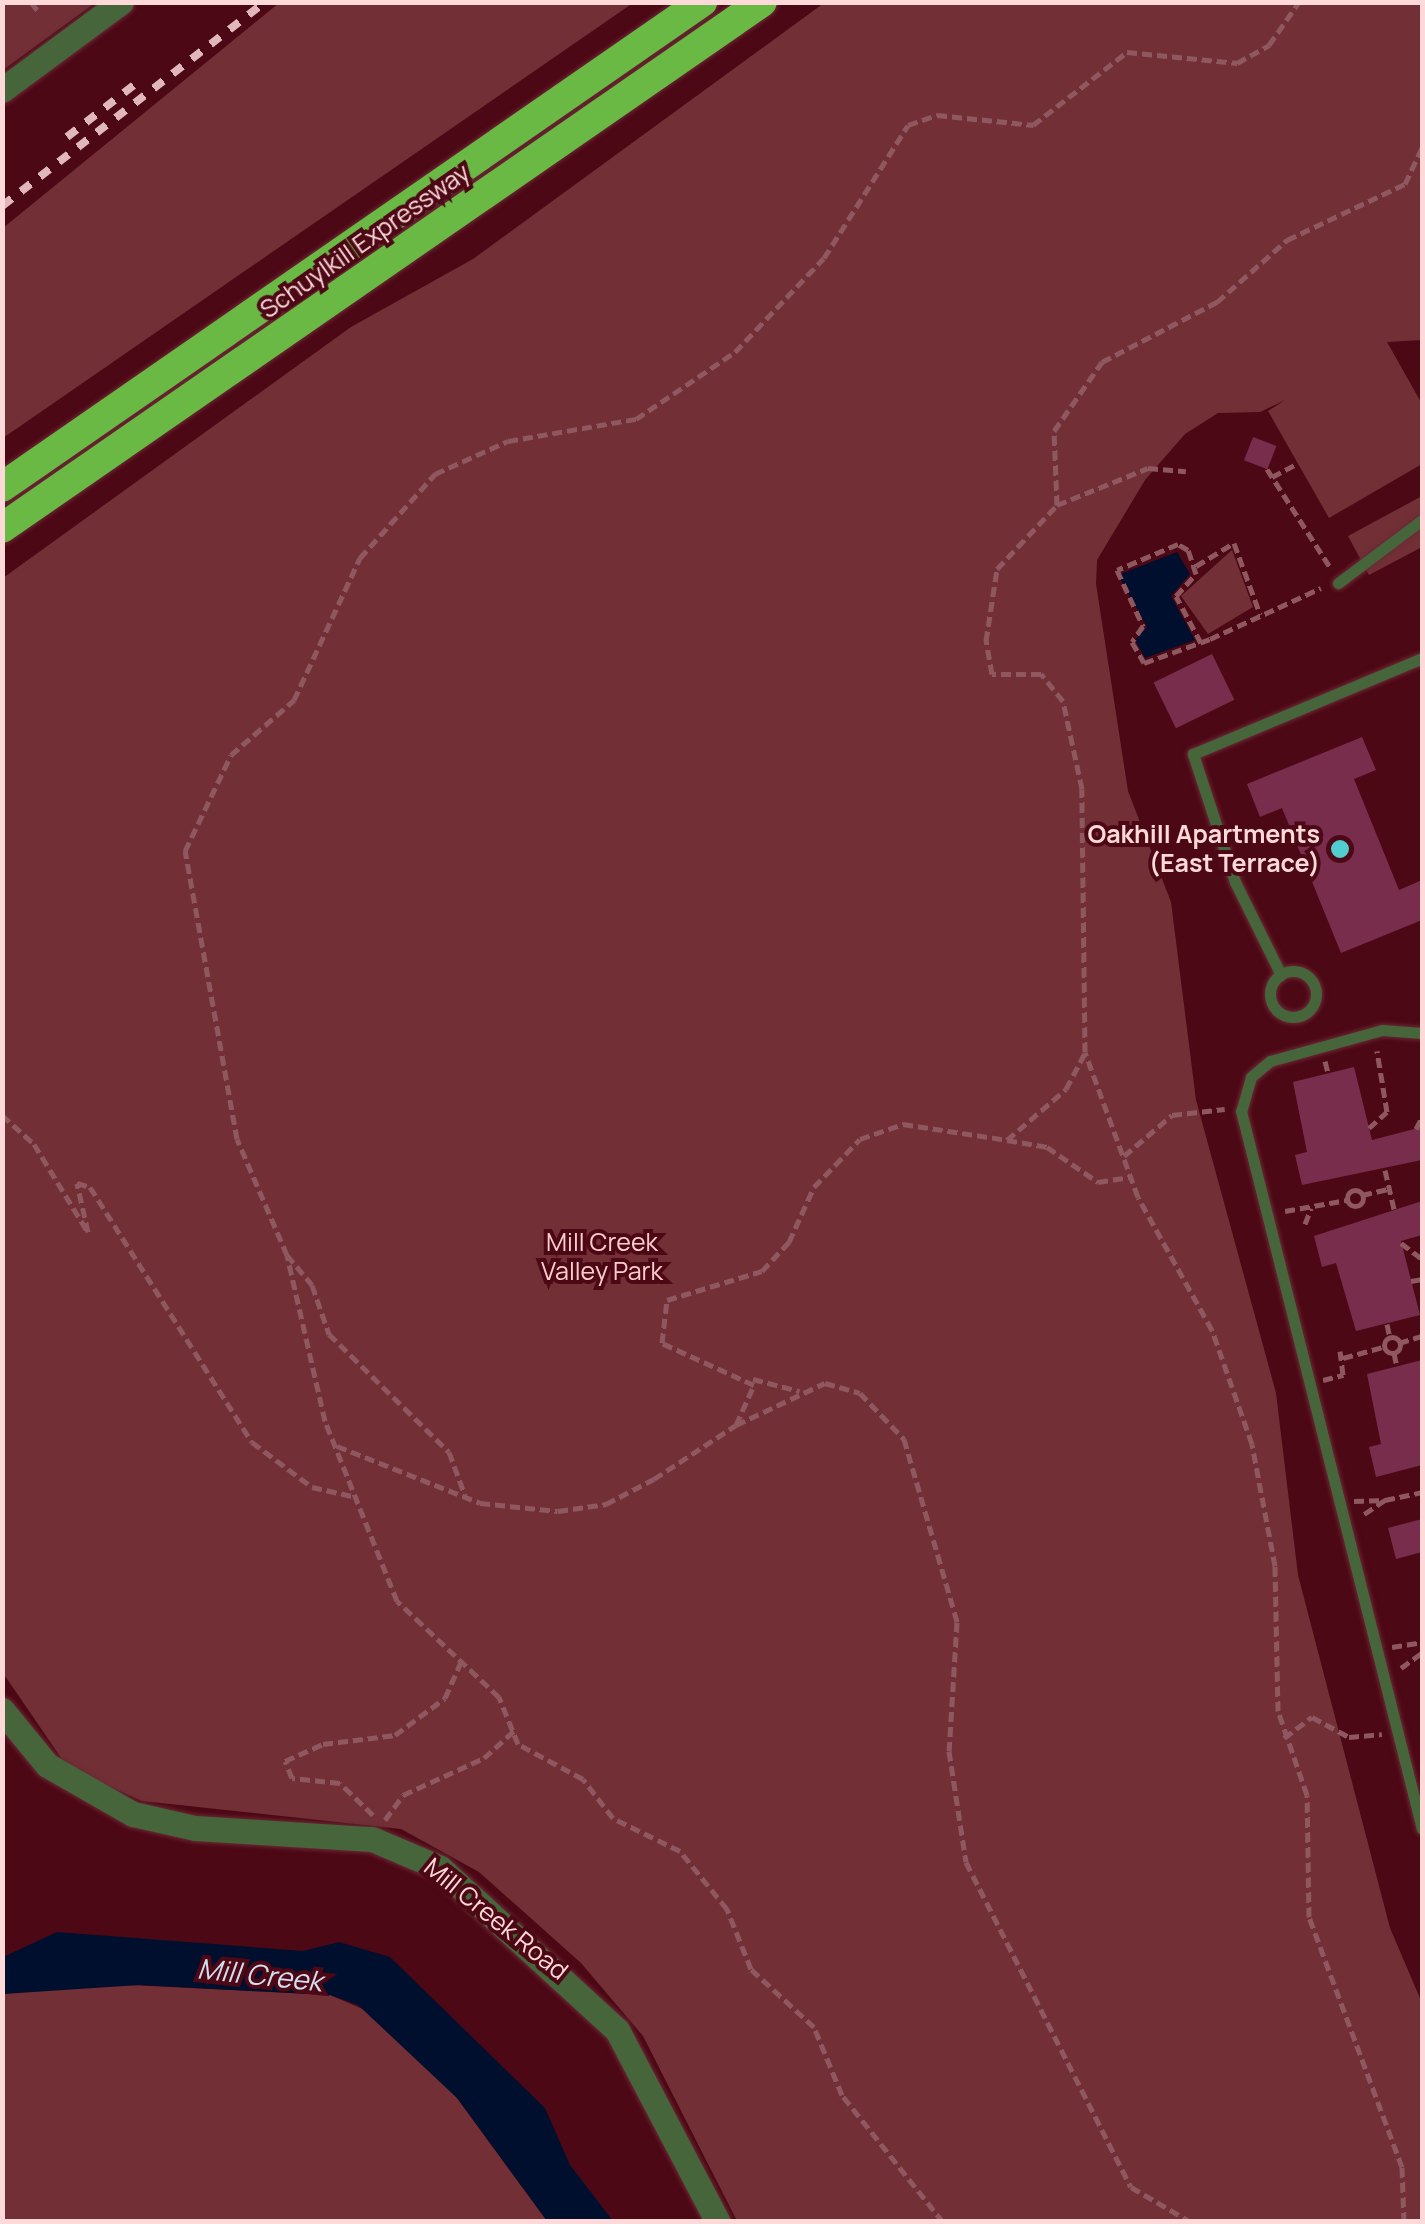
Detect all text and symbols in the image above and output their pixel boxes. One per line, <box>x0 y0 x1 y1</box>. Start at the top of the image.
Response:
street label: Schuylkill Expressway <box>254 157 476 325</box>
place label: Oakhill Apartments (East Terrace) <box>1087 820 1320 879</box>
marker: Oakhill Apartments (East Terrace) <box>1329 838 1351 860</box>
park label: Mill Creek Valley Park <box>541 1228 663 1287</box>
street label: Mill Creek Road <box>418 1852 574 1986</box>
water label: Mill Creek <box>196 1951 324 1997</box>

